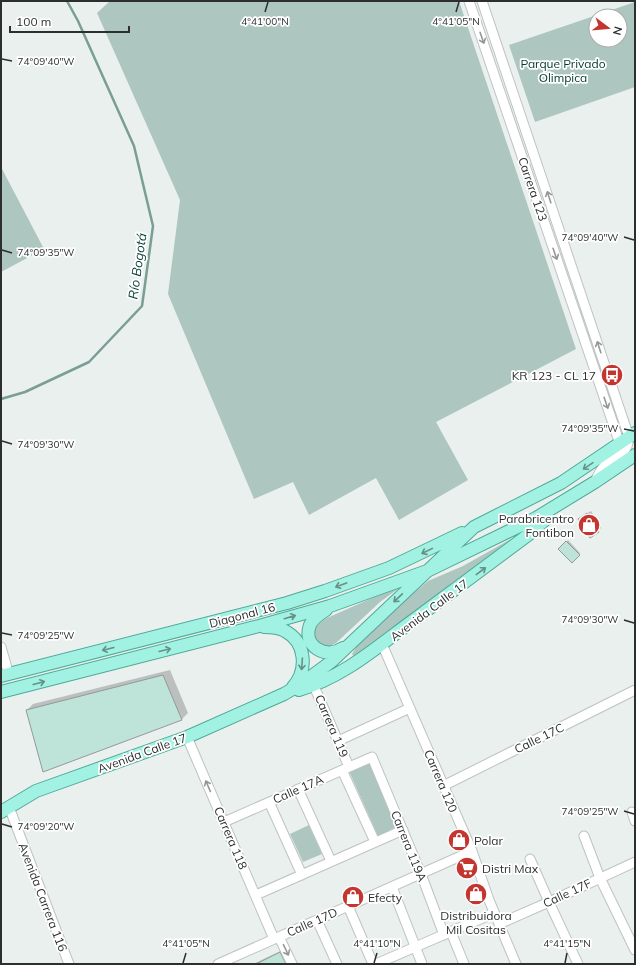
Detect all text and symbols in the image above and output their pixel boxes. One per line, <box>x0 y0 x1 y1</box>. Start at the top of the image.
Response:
scale bar <box>10 8 129 34</box>
north arrow <box>588 8 628 48</box>
text: 100 m <box>16 14 51 29</box>
text: 4°41'00"N <box>241 15 289 28</box>
text: 4°41'05"N <box>432 15 480 28</box>
text: N <box>610 25 625 37</box>
one-way arrow <box>478 32 486 44</box>
text: 74°09'40"W <box>18 55 74 68</box>
park label: Parque Privado Olimpica <box>520 56 606 85</box>
street label: Carrera 123 <box>515 155 551 223</box>
one-way arrow <box>545 191 552 204</box>
text: 74°09'40"W <box>562 231 618 244</box>
water label: Río Bogotá <box>124 232 150 300</box>
text: 74°09'35"W <box>18 246 74 259</box>
one-way arrow <box>552 247 559 260</box>
one-way arrow <box>595 341 602 354</box>
bus stop icon: KR 123 - CL 17 <box>599 362 625 388</box>
place label: KR 123 - CL 17 <box>512 368 596 383</box>
one-way arrow <box>603 397 610 410</box>
text: 74°09'35"W <box>562 422 618 435</box>
text: 74°09'30"W <box>18 438 74 451</box>
one-way arrow <box>583 462 594 470</box>
place label: Parabricentro Fontibon <box>499 511 574 540</box>
shop icon: Parabricentro Fontibon <box>576 512 602 538</box>
one-way arrow <box>421 548 433 555</box>
one-way arrow <box>475 566 486 575</box>
street label: Avenida Calle 17 <box>387 576 471 644</box>
one-way arrow <box>336 582 348 590</box>
one-way arrow <box>394 593 404 602</box>
street label: Diagonal 16 <box>207 599 277 631</box>
one-way arrow <box>284 613 297 620</box>
text: 74°09'30"W <box>562 613 618 626</box>
text: 74°09'25"W <box>18 629 74 642</box>
one-way arrow <box>102 646 115 654</box>
one-way arrow <box>158 646 171 653</box>
one-way arrow <box>299 657 306 670</box>
one-way arrow <box>32 678 45 686</box>
street label: Carrera 119 <box>312 692 352 760</box>
street label: Calle 17C <box>512 720 566 756</box>
street label: Avenida Calle 17 <box>95 730 189 776</box>
street label: Carrera 120 <box>421 747 461 815</box>
street label: Calle 17A <box>270 771 326 807</box>
one-way arrow <box>204 780 212 792</box>
street label: Carrera 118 <box>211 804 251 872</box>
text: 74°09'25"W <box>562 805 618 818</box>
street label: Carrera 119A <box>388 808 430 884</box>
text: 74°09'20"W <box>18 820 74 833</box>
shop icon: Polar <box>446 827 472 853</box>
place label: Polar <box>474 833 503 848</box>
street label: Avenida Carrera 116 <box>15 840 71 954</box>
supermarket icon: Distri Max <box>454 855 480 881</box>
place label: Distri Max <box>482 861 539 876</box>
street label: Calle 17F <box>540 875 594 911</box>
shop icon: Distribuidora Mil Cositas <box>463 881 489 907</box>
shop icon: Efecty <box>340 884 366 910</box>
place label: Efecty <box>368 890 403 905</box>
street label: Calle 17D <box>284 904 340 940</box>
place label: Distribuidora Mil Cositas <box>440 908 512 937</box>
text: 4°41'05"N <box>162 937 210 950</box>
text: 4°41'10"N <box>353 937 401 950</box>
text: 4°41'15"N <box>543 937 591 950</box>
one-way arrow <box>283 944 290 956</box>

